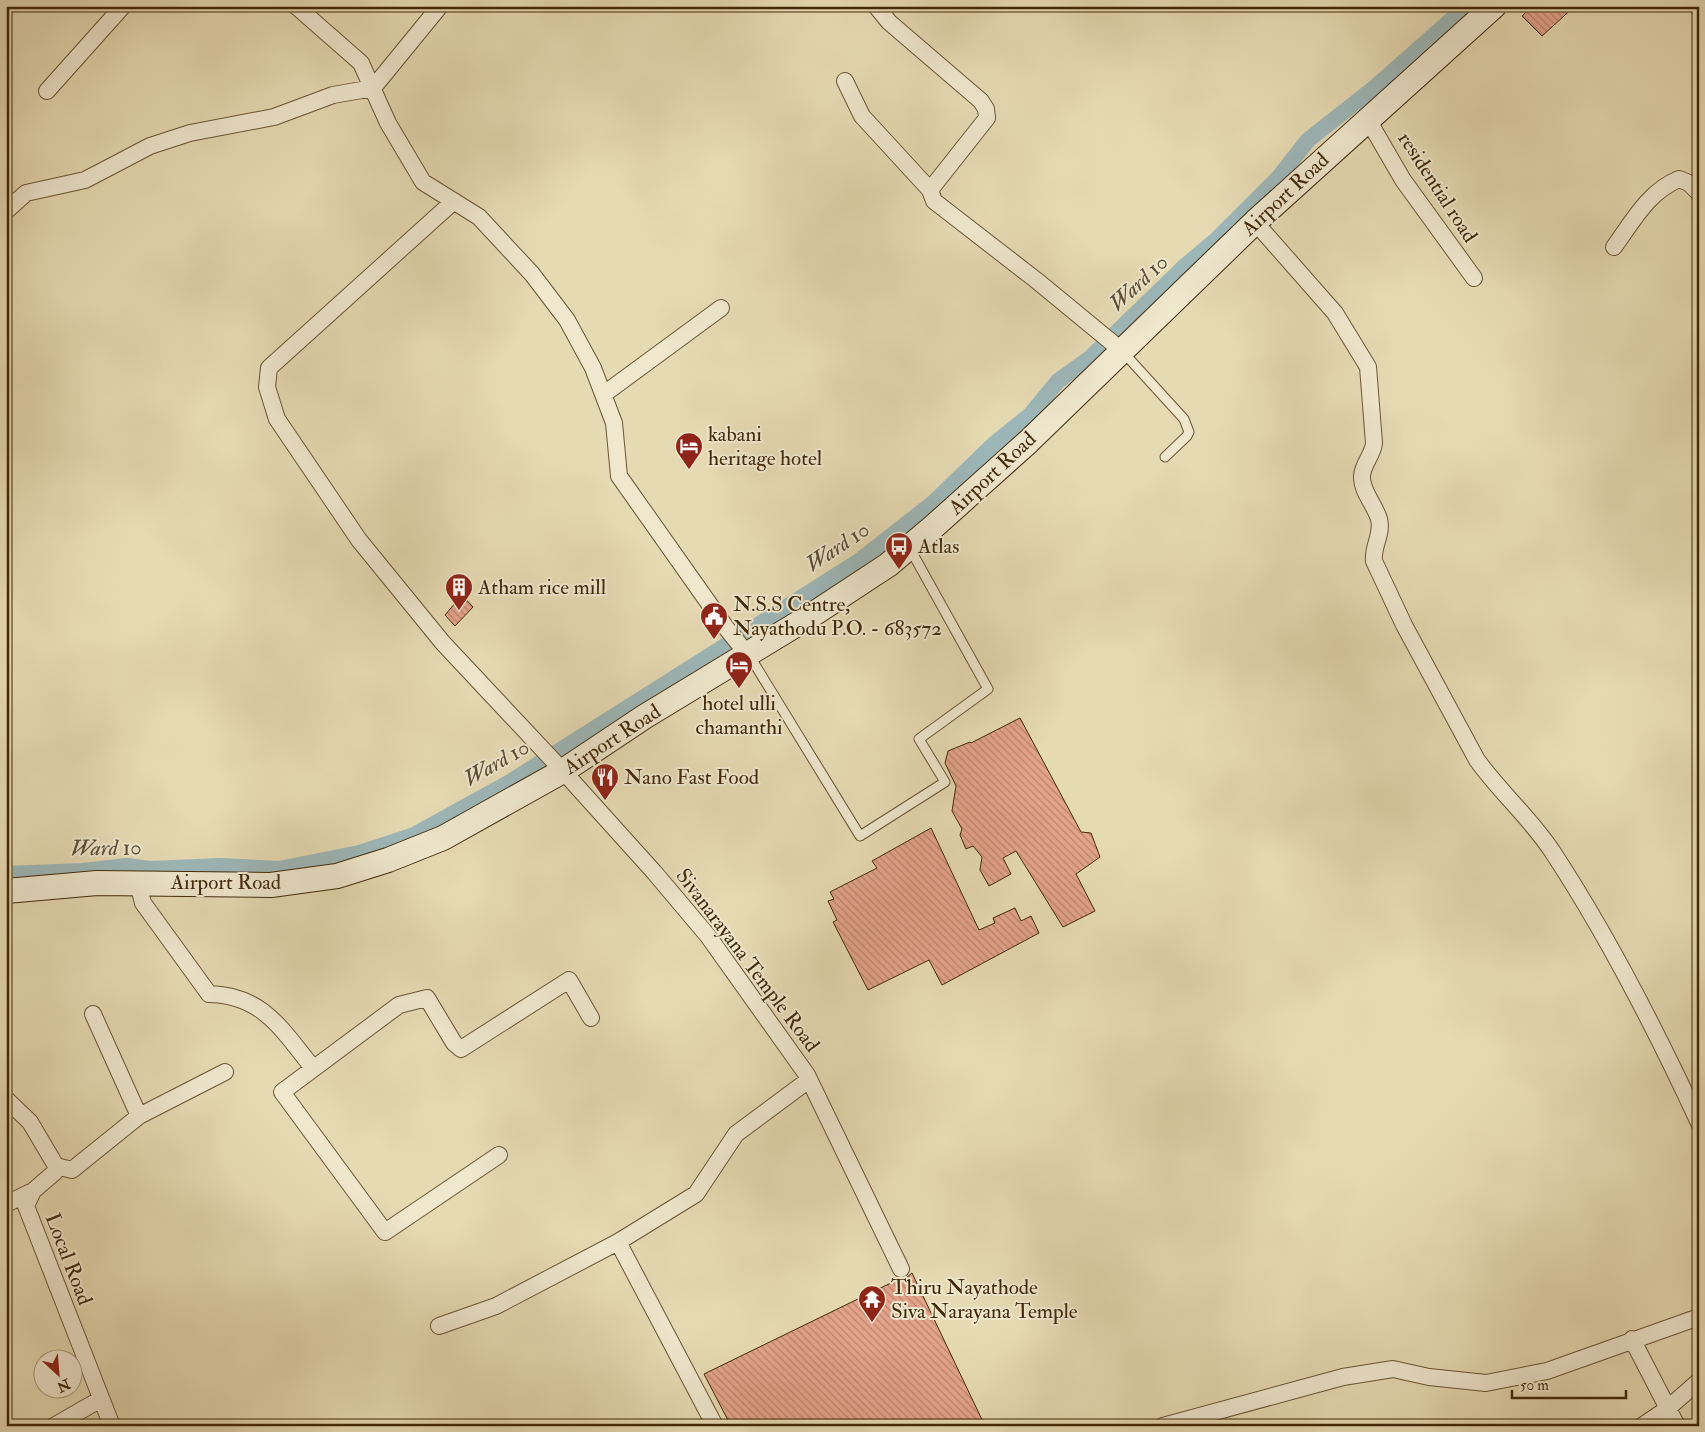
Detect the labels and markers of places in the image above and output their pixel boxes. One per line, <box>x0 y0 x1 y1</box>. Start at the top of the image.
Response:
place label: kabani heritage hotel <box>708 421 823 472</box>
hotel icon: kabani heritage hotel <box>674 431 704 470</box>
bus stop icon: Atlas <box>884 531 914 570</box>
place label: Atlas <box>917 533 959 560</box>
building icon: Atham rice mill <box>444 572 474 611</box>
place label: Atham rice mill <box>477 574 607 601</box>
place label: N.S.S Centre, Nayathodu P.O. - 683572 <box>733 591 942 642</box>
public building icon: N.S.S Centre, Nayathodu P.O. - 683572 <box>699 601 729 640</box>
hotel icon: hotel ulli chamanthi <box>724 650 754 689</box>
place label: hotel ulli chamanthi <box>695 690 783 741</box>
restaurant icon: Nano Fast Food <box>590 762 620 801</box>
place label: Nano Fast Food <box>624 764 760 791</box>
place label: Thiru Nayathode Siva Narayana Temple <box>891 1274 1078 1325</box>
temple icon: Thiru Nayathode Siva Narayana Temple <box>857 1284 887 1323</box>

